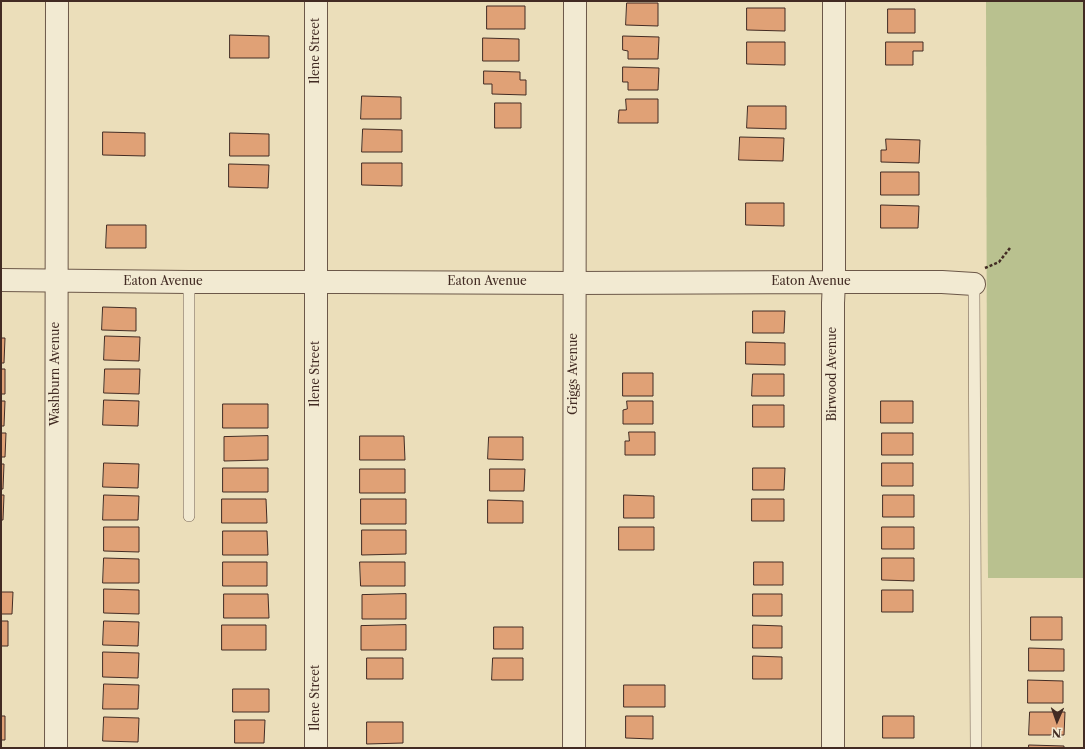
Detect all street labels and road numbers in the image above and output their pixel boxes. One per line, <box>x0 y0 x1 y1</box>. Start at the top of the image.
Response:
street label: Ilene Street <box>309 18 323 84</box>
street label: Eaton Avenue <box>123 275 203 289</box>
street label: Eaton Avenue <box>447 275 527 289</box>
street label: Eaton Avenue <box>771 275 851 289</box>
street label: Washburn Avenue <box>49 322 63 426</box>
street label: Birwood Avenue <box>826 327 840 421</box>
street label: Griggs Avenue <box>567 333 581 415</box>
street label: Ilene Street <box>309 341 323 407</box>
street label: Ilene Street <box>309 665 323 731</box>

